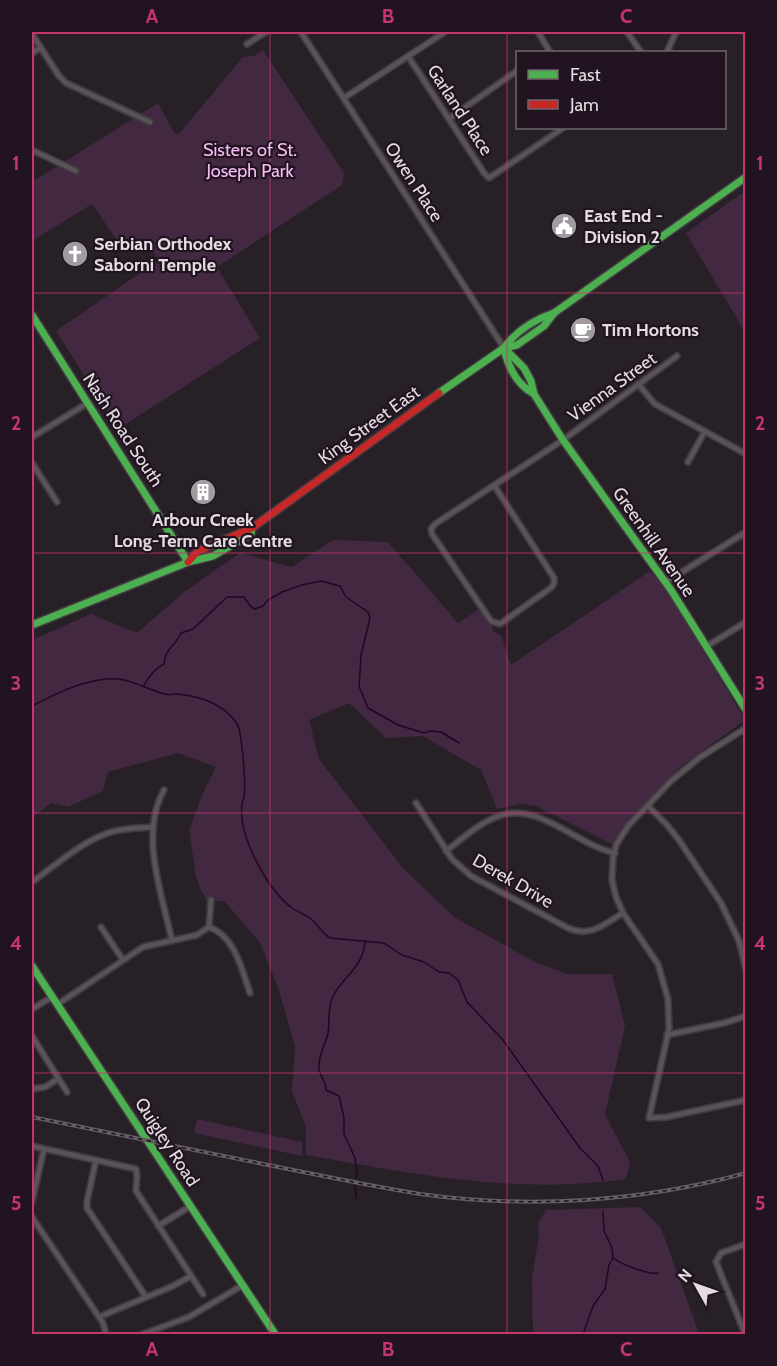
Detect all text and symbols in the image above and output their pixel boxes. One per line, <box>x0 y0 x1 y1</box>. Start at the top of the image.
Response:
text: A <box>146 4 159 28</box>
text: B <box>382 4 394 28</box>
text: C <box>620 4 632 28</box>
legend <box>516 51 726 129</box>
street label: Garland Place <box>423 60 497 160</box>
text: Fast <box>570 64 601 86</box>
text: Jam <box>569 94 599 116</box>
street label: Owen Place <box>380 138 448 226</box>
park label: Sisters of St. Joseph Park <box>203 139 297 182</box>
text: 1 <box>12 151 20 175</box>
text: 1 <box>756 151 764 175</box>
place label: East End - Division 2 <box>584 205 663 248</box>
public building icon: East End - Division 2 <box>549 211 579 241</box>
place label: Serbian Orthodex Saborni Temple <box>94 233 232 276</box>
church icon: Serbian Orthodex Saborni Temple <box>60 239 90 269</box>
cafe icon: Tim Hortons <box>568 315 598 345</box>
place label: Tim Hortons <box>602 319 699 341</box>
street label: Vienna Street <box>564 348 660 426</box>
street label: Nash Road South <box>78 369 168 491</box>
street label: King Street East <box>314 381 424 469</box>
text: 2 <box>11 411 21 435</box>
text: 2 <box>755 411 765 435</box>
building icon: Arbour Creek Long-Term Care Centre <box>188 477 218 507</box>
street label: Greenhill Avenue <box>608 483 700 601</box>
place label: Arbour Creek Long-Term Care Centre <box>114 509 292 552</box>
text: 3 <box>11 671 21 695</box>
text: 3 <box>755 671 765 695</box>
street label: Derek Drive <box>469 849 557 913</box>
text: 4 <box>10 931 22 955</box>
text: 4 <box>754 931 766 955</box>
street label: Quigley Road <box>130 1093 204 1191</box>
text: 5 <box>11 1191 21 1215</box>
text: 5 <box>755 1191 765 1215</box>
north arrow <box>666 1255 726 1315</box>
text: N <box>674 1265 696 1286</box>
text: A <box>146 1337 159 1361</box>
text: B <box>382 1337 394 1361</box>
text: C <box>620 1337 632 1361</box>

